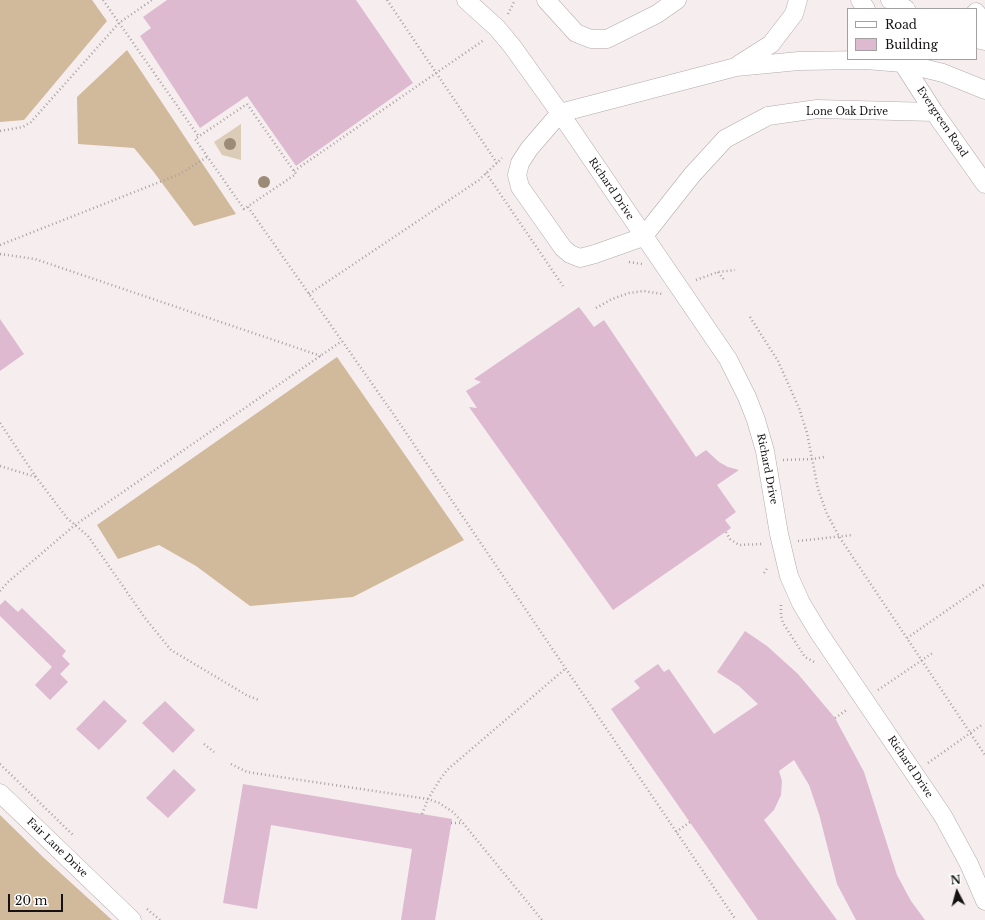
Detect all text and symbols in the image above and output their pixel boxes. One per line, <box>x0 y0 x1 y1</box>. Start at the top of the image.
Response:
legend <box>847 8 977 60</box>
text: Road <box>885 17 917 32</box>
text: Building <box>885 37 938 52</box>
street label: Evergreen Road <box>914 85 970 159</box>
street label: Lone Oak Drive <box>806 106 888 118</box>
street label: Richard Drive <box>586 156 636 222</box>
street label: Richard Drive <box>754 433 780 505</box>
street label: Richard Drive <box>885 734 935 800</box>
street label: Fair Lane Drive <box>24 816 90 880</box>
north arrow <box>937 872 977 912</box>
text: N <box>950 873 962 888</box>
scale bar <box>10 886 65 912</box>
text: 20 m <box>15 893 47 908</box>

